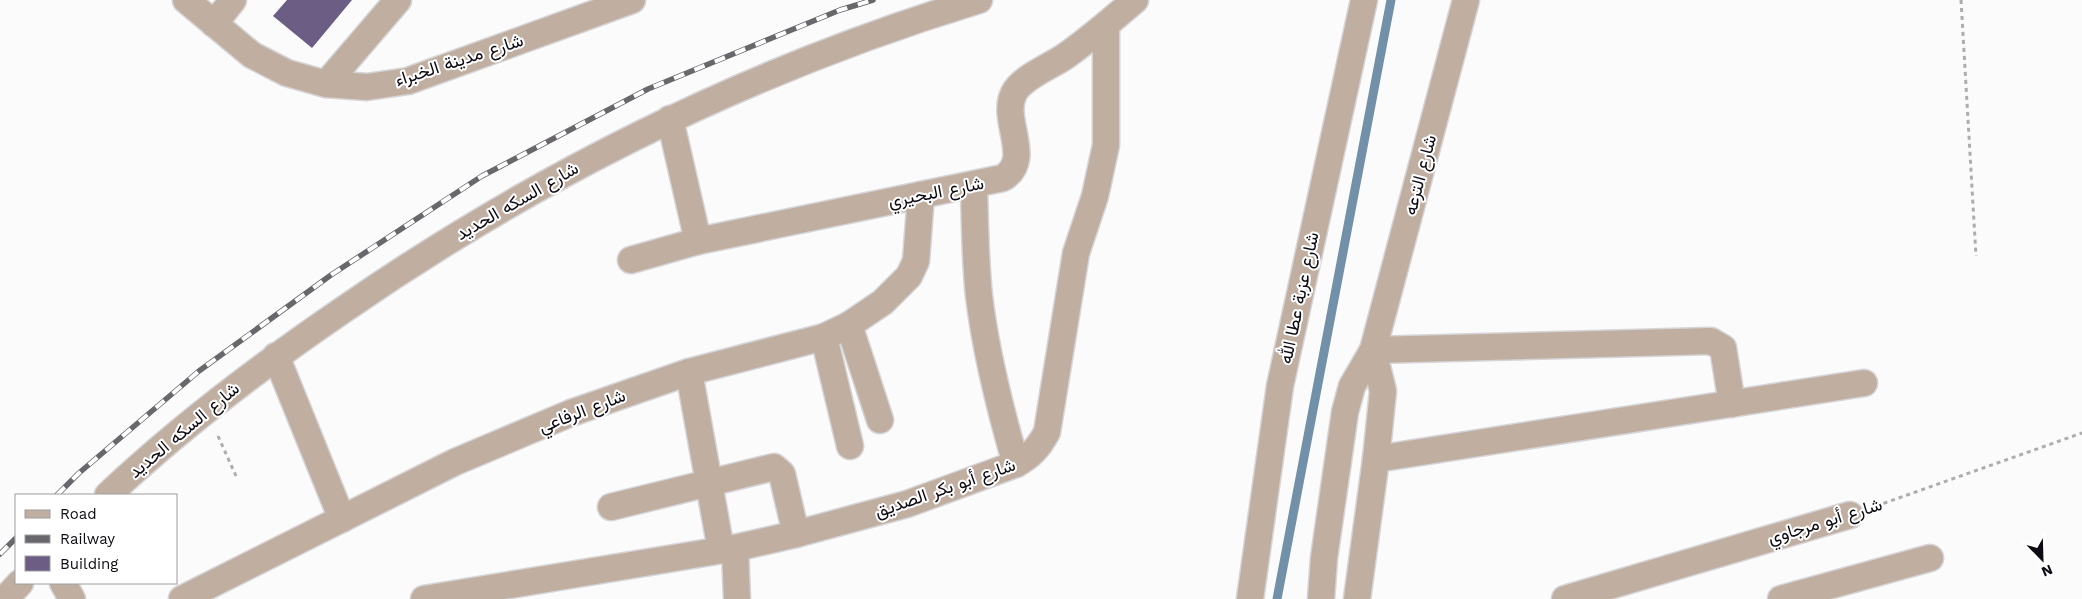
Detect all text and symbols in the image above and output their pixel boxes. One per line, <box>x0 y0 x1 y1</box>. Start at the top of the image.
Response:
street label: شارع مدينة الخبراء <box>392 29 526 92</box>
street label: شارع الترعه <box>1399 132 1442 218</box>
street label: شارع السكه الحديد <box>452 157 583 246</box>
street label: شارع البحيري <box>886 172 986 216</box>
street label: شارع عزبة عطا الله <box>1274 230 1325 366</box>
street label: شارع السكه الحديد <box>124 377 245 484</box>
street label: شارع الرفاعي <box>535 384 630 441</box>
street label: شارع أبو بكر الصديق <box>872 454 1019 523</box>
street label: شارع أبو مرجاوي <box>1765 493 1886 553</box>
legend <box>15 494 178 584</box>
text: Road <box>60 505 97 523</box>
text: Railway <box>60 530 115 548</box>
north arrow <box>2017 534 2067 584</box>
text: Building <box>60 555 118 573</box>
text: N <box>2039 562 2055 580</box>

